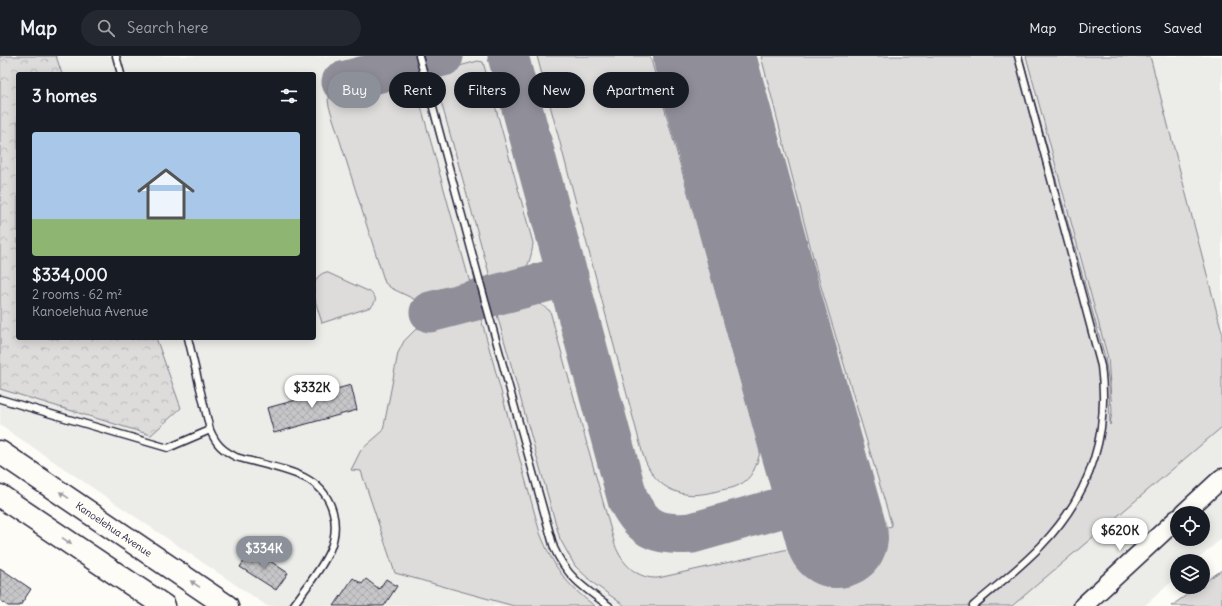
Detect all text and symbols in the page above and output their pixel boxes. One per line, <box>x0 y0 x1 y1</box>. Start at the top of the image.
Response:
search box <box>81 10 361 46</box>
text: Map <box>20 16 57 40</box>
icon: search <box>95 17 117 39</box>
text: Search here <box>127 18 208 37</box>
text: Map <box>1029 19 1056 37</box>
text: Directions <box>1078 19 1142 37</box>
text: Saved <box>1164 19 1202 37</box>
chip: Buy <box>328 72 381 108</box>
chip: Rent <box>389 72 446 108</box>
chip: Filters <box>454 72 520 108</box>
chip: New <box>528 72 585 108</box>
chip: Apartment <box>593 72 689 108</box>
text: 3 homes <box>32 85 97 107</box>
icon: filters <box>278 85 300 107</box>
icon: home <box>130 158 202 230</box>
text: $334,000 <box>32 264 108 286</box>
text: 2 rooms · 62 m² <box>32 286 122 303</box>
text: Kanoelehua Avenue <box>32 303 148 320</box>
pin: $332K <box>284 375 340 409</box>
text: $332K <box>293 379 331 396</box>
one-way arrow <box>59 491 69 499</box>
street label: Kanoelehua Avenue <box>73 499 154 560</box>
map controls <box>1170 506 1210 594</box>
button: locate <box>1170 506 1210 546</box>
pin: $620K <box>1092 518 1148 552</box>
text: $620K <box>1101 522 1139 539</box>
pin: $334K <box>236 536 292 570</box>
one-way arrow <box>62 537 72 545</box>
text: $334K <box>245 540 283 557</box>
button: layers <box>1170 554 1210 594</box>
one-way arrow <box>190 580 200 588</box>

